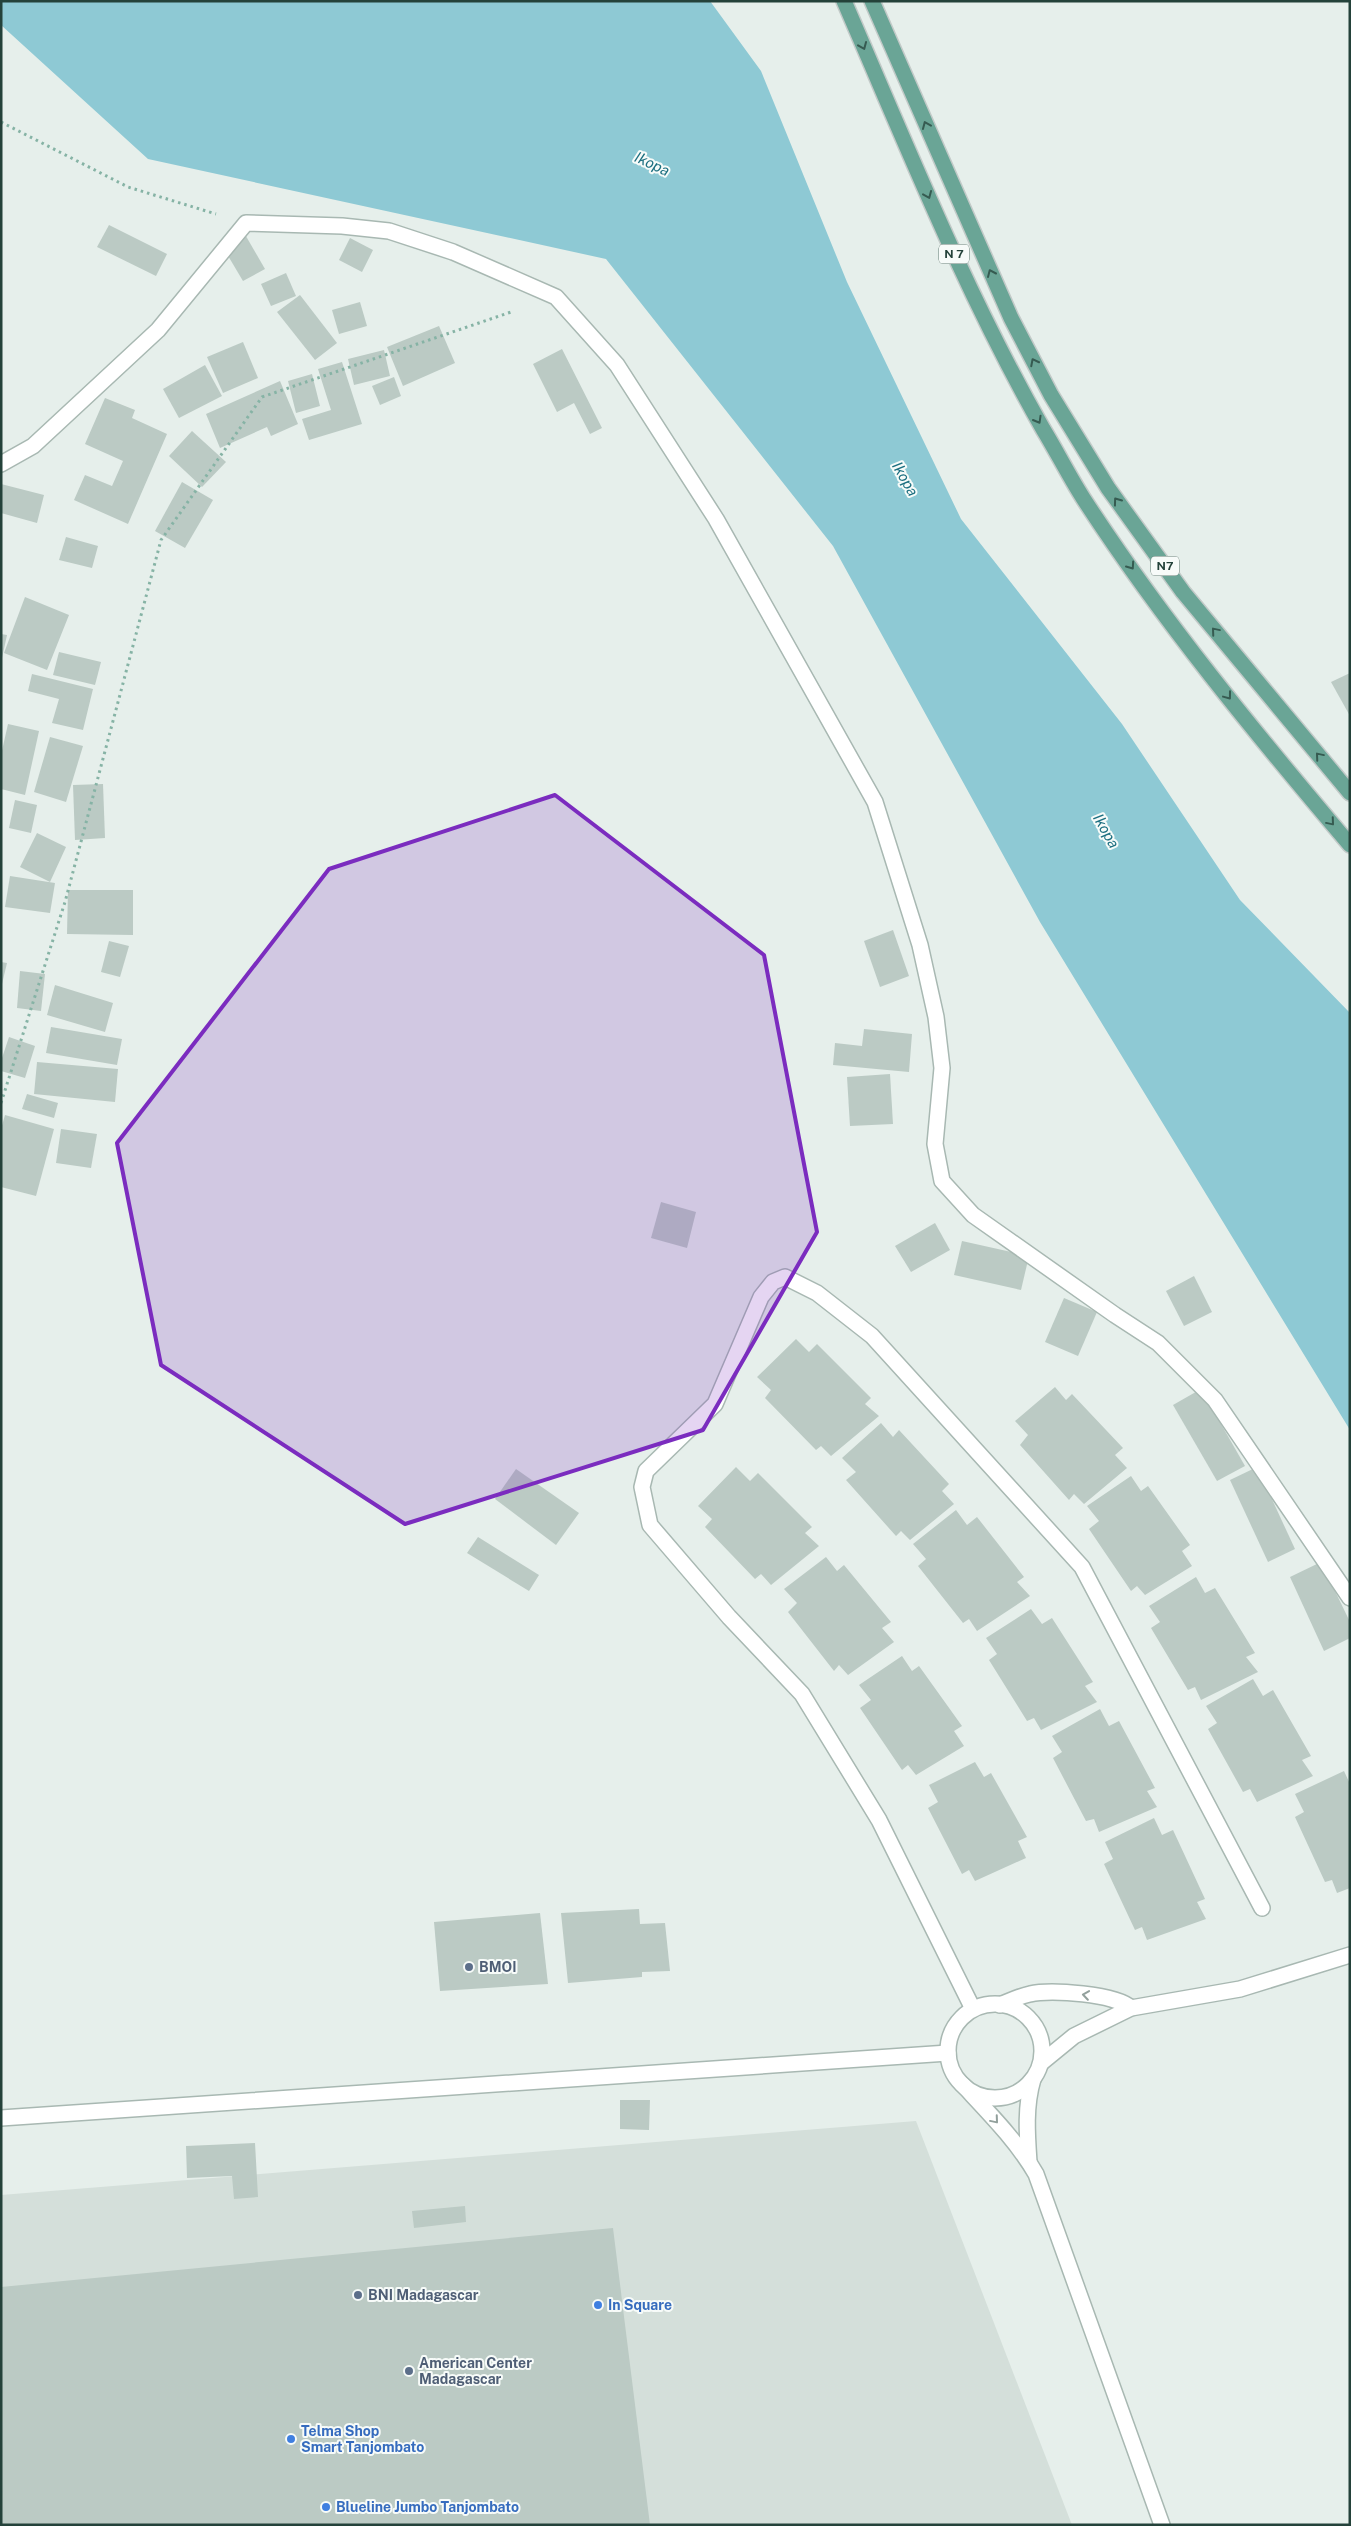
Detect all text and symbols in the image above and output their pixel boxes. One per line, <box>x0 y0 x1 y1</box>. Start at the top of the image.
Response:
one-way arrow <box>857 41 868 50</box>
one-way arrow <box>921 121 932 130</box>
water label: Ikopa <box>632 148 672 179</box>
one-way arrow <box>922 190 933 199</box>
road number: N 7 <box>939 244 969 264</box>
one-way arrow <box>987 269 997 278</box>
one-way arrow <box>1030 358 1040 367</box>
one-way arrow <box>1032 414 1042 423</box>
water label: Ikopa <box>889 459 922 499</box>
one-way arrow <box>1115 498 1123 507</box>
road number: N7 <box>1151 556 1179 576</box>
one-way arrow <box>1125 560 1134 570</box>
one-way arrow <box>1212 627 1221 636</box>
one-way arrow <box>1222 690 1231 700</box>
one-way arrow <box>1316 753 1324 762</box>
water label: Ikopa <box>1090 811 1123 851</box>
one-way arrow <box>1325 817 1334 826</box>
place label: BMOI <box>479 1959 517 1975</box>
marker: BMOI <box>463 1961 475 1973</box>
one-way arrow <box>1081 1990 1089 2001</box>
one-way arrow <box>990 2114 998 2123</box>
place label: BNI Madagascar <box>368 2287 479 2303</box>
marker: BNI Madagascar <box>352 2289 364 2301</box>
place label: In Square <box>608 2297 672 2313</box>
marker: In Square <box>592 2299 604 2311</box>
place label: American Center Madagascar <box>419 2355 532 2387</box>
marker: American Center Madagascar <box>403 2365 415 2377</box>
place label: Telma Shop Smart Tanjombato <box>301 2423 424 2455</box>
marker: Telma Shop Smart Tanjombato <box>285 2433 297 2445</box>
place label: Blueline Jumbo Tanjombato <box>336 2499 519 2515</box>
marker: Blueline Jumbo Tanjombato <box>320 2501 332 2513</box>

